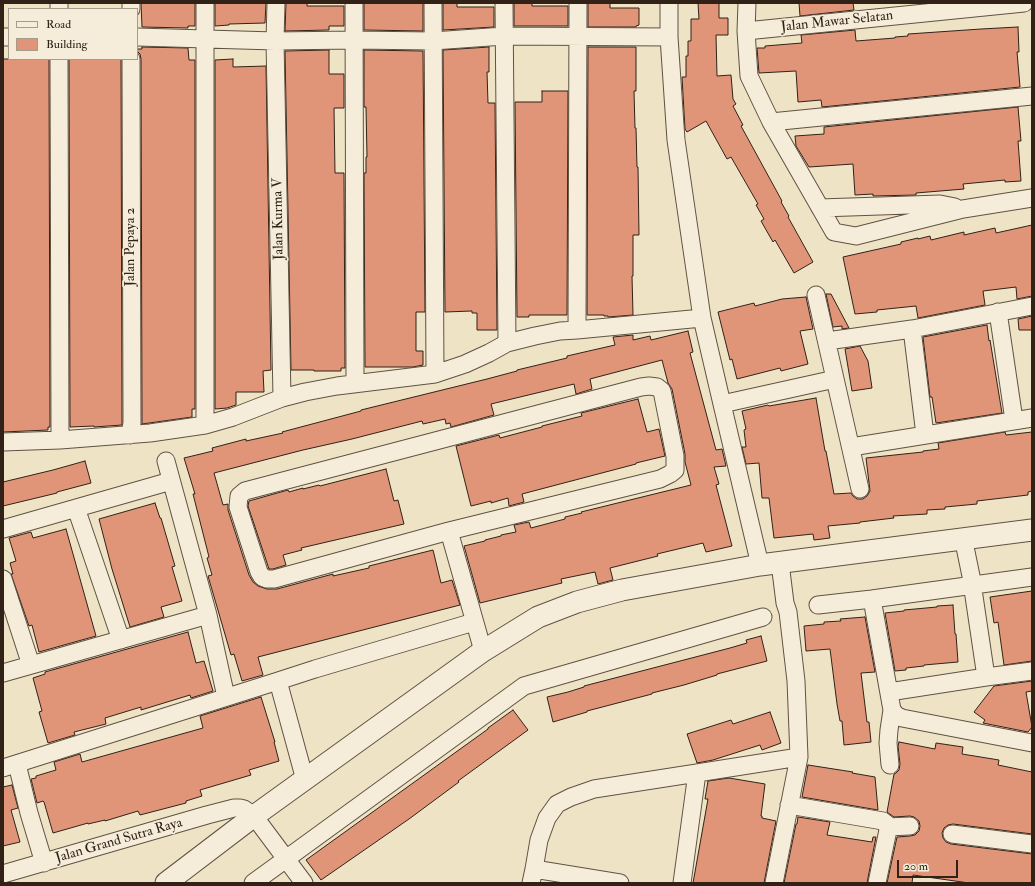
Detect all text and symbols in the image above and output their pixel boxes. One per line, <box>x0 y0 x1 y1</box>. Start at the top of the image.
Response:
legend <box>8 8 138 60</box>
street label: Jalan Mawar Selatan <box>780 8 894 36</box>
text: Road <box>46 17 71 32</box>
text: Building <box>46 37 87 52</box>
street label: Jalan Kurma V <box>270 178 288 260</box>
street label: Jalan Pepaya 2 <box>123 208 139 286</box>
street label: Jalan Grand Sutra Raya <box>54 815 184 867</box>
scale bar <box>899 852 960 878</box>
text: 20 m <box>904 859 928 874</box>

